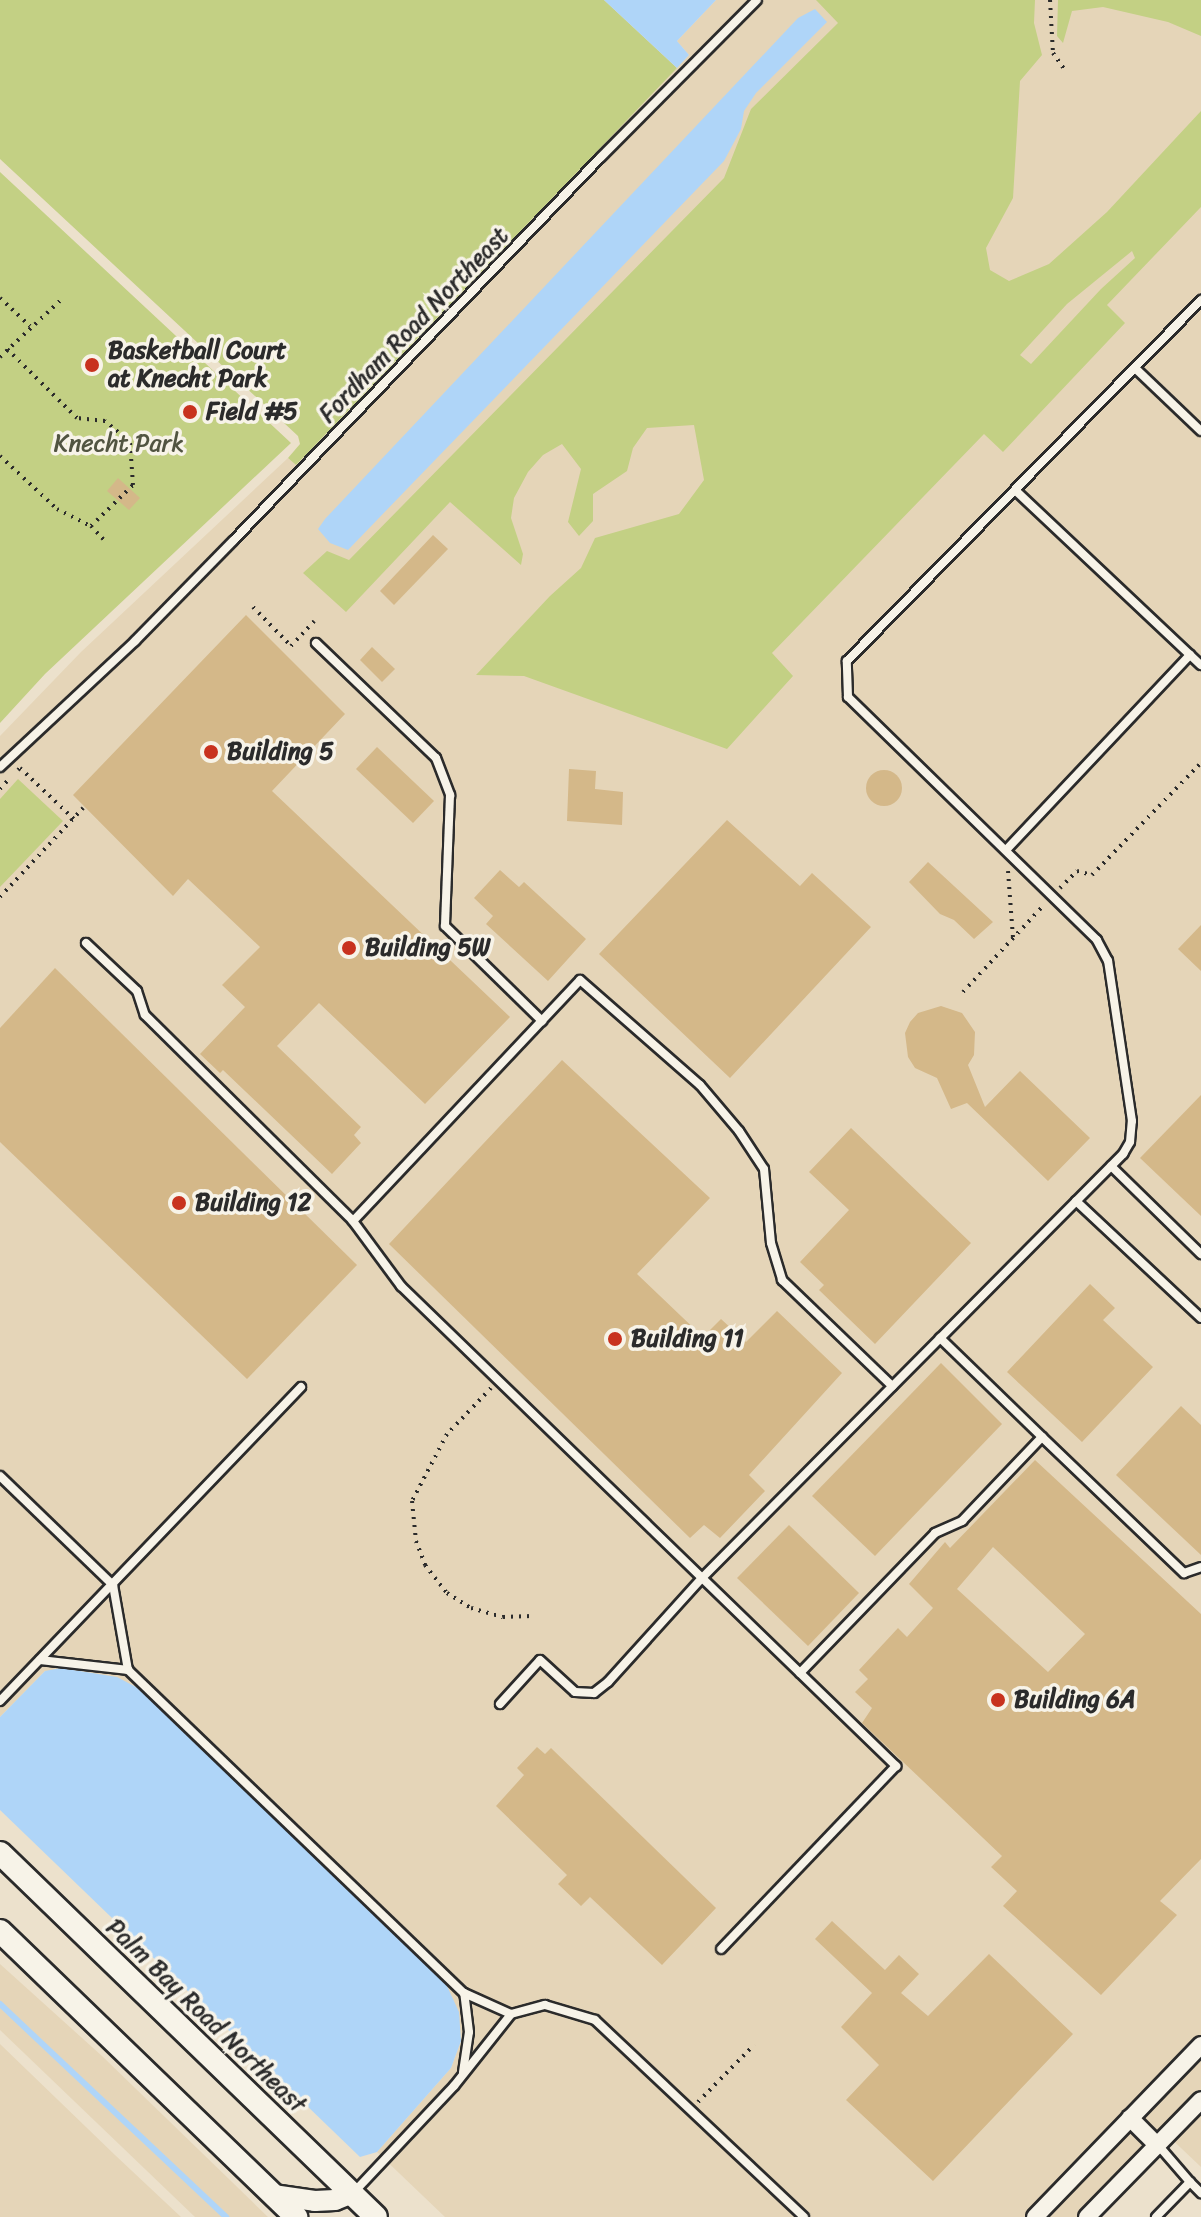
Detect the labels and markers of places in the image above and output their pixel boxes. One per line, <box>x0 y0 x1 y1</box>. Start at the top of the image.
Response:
place label: Basketball Court at Knecht Park <box>108 337 286 393</box>
marker: Basketball Court at Knecht Park <box>83 356 101 374</box>
place label: Field #5 <box>206 398 298 426</box>
marker: Field #5 <box>181 403 199 421</box>
place label: Building 5 <box>227 738 334 766</box>
marker: Building 5 <box>202 743 220 761</box>
place label: Building 5W <box>365 934 490 962</box>
marker: Building 5W <box>340 939 358 957</box>
place label: Building 12 <box>195 1189 311 1217</box>
marker: Building 12 <box>170 1194 188 1212</box>
place label: Building 11 <box>631 1325 744 1353</box>
marker: Building 11 <box>606 1330 624 1348</box>
place label: Building 6A <box>1014 1686 1136 1714</box>
marker: Building 6A <box>989 1691 1007 1709</box>

